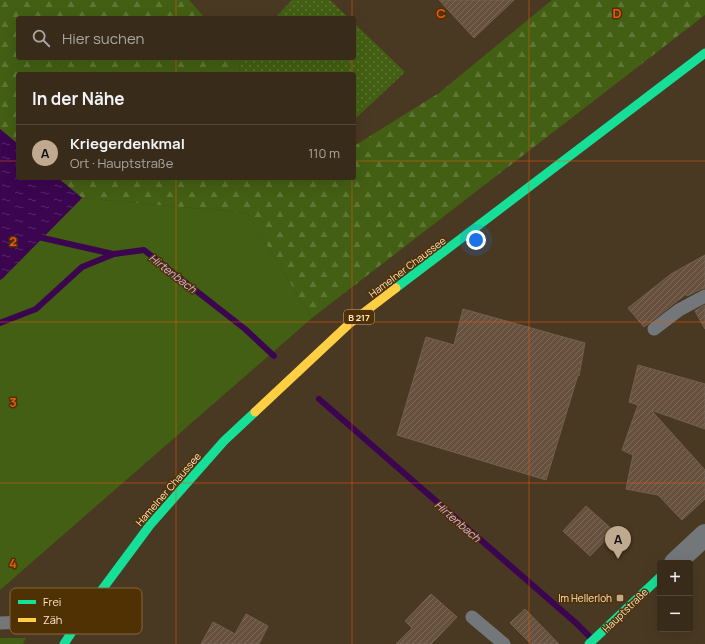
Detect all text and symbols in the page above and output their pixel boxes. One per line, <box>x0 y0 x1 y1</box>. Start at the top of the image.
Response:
text: C <box>436 4 446 22</box>
text: D <box>612 4 622 22</box>
search box <box>16 16 356 60</box>
icon: search <box>30 27 52 49</box>
text: Hier suchen <box>62 28 144 49</box>
text: In der Nähe <box>32 87 125 110</box>
text: Kriegerdenkmal <box>70 133 185 154</box>
text: A <box>41 144 49 162</box>
text: 110 m <box>308 144 340 162</box>
text: Ort · Hauptstraße <box>70 154 173 172</box>
your location <box>466 230 486 250</box>
text: 2 <box>9 232 17 250</box>
street label: Hamelner Chaussee <box>366 233 449 301</box>
water label: Hirtenbach <box>146 250 200 297</box>
road number: B 217 <box>344 310 374 324</box>
text: 3 <box>9 393 17 411</box>
street label: Hamelner Chaussee <box>132 449 204 529</box>
water label: Hirtenbach <box>432 497 485 545</box>
pin: A <box>605 526 631 559</box>
text: 4 <box>9 554 17 572</box>
map controls <box>657 560 693 632</box>
button: + <box>657 560 693 596</box>
street label: Hauptstraße <box>599 585 651 635</box>
legend <box>10 588 142 634</box>
place label: Im Hellerloh <box>558 591 612 605</box>
marker: Im Hellerloh <box>615 593 625 603</box>
text: Frei <box>43 594 61 609</box>
button: − <box>657 596 693 632</box>
text: Zäh <box>43 612 62 627</box>

